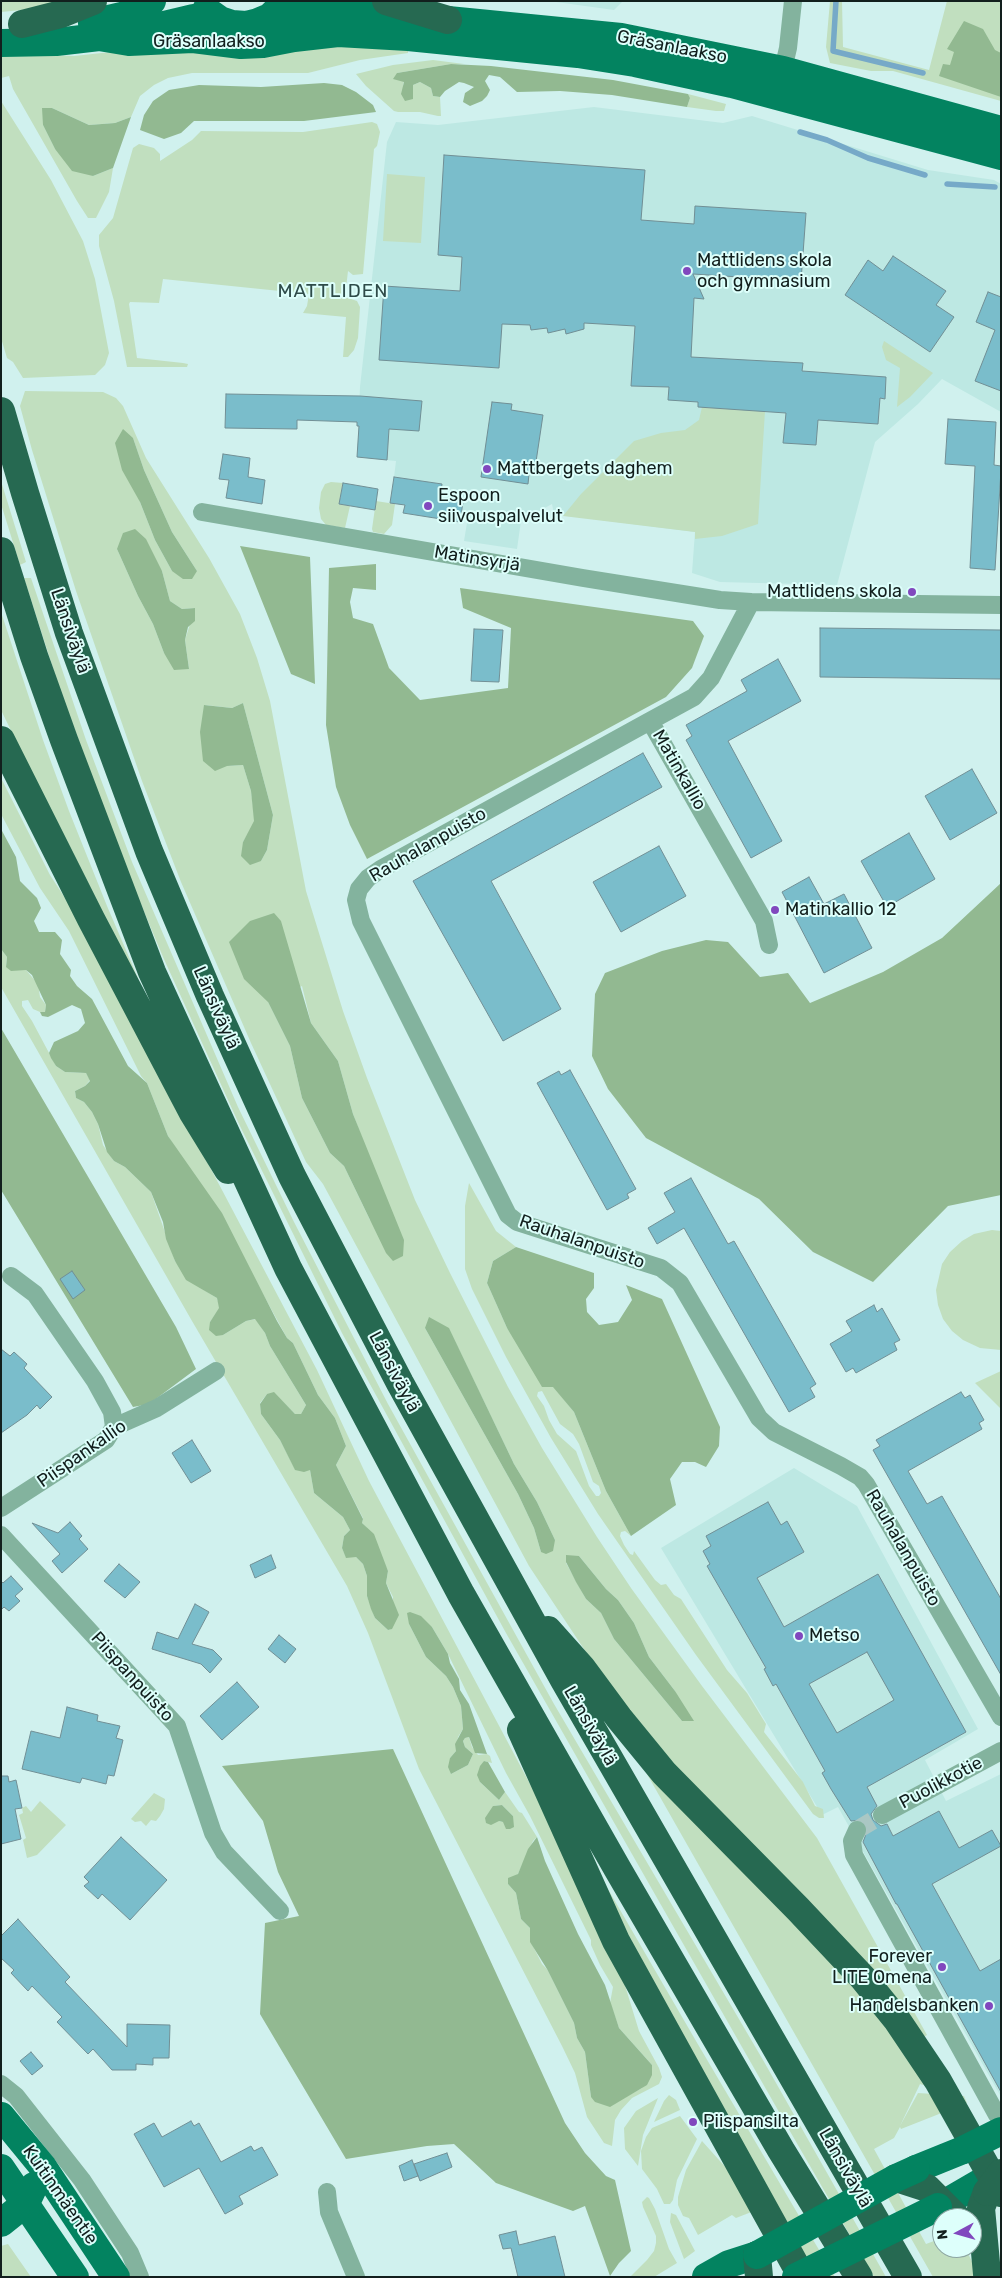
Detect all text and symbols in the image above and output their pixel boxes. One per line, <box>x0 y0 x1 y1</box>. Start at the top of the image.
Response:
street label: Gräsanlaakso <box>615 26 729 68</box>
street label: Gräsanlaakso <box>153 31 265 53</box>
place label: Mattlidens skola och gymnasium <box>697 250 832 292</box>
marker: Mattlidens skola och gymnasium <box>681 265 693 277</box>
district label: MATTLIDEN <box>276 281 390 303</box>
place label: Mattbergets daghem <box>497 458 672 480</box>
marker: Mattbergets daghem <box>481 463 493 475</box>
place label: Espoon siivouspalvelut <box>438 485 563 528</box>
marker: Espoon siivouspalvelut <box>422 500 434 512</box>
street label: Matinsyrjä <box>433 542 521 576</box>
place label: Mattlidens skola <box>767 581 902 603</box>
street label: Länsiväylä <box>45 586 95 676</box>
marker: Mattlidens skola <box>906 586 918 598</box>
street label: Matinkallio <box>647 726 711 814</box>
street label: Rauhalanpuisto <box>366 803 490 887</box>
place label: Matinkallio 12 <box>785 899 897 921</box>
marker: Matinkallio 12 <box>769 904 781 916</box>
street label: Länsiväylä <box>188 963 244 1053</box>
street label: Rauhalanpuisto <box>516 1210 648 1274</box>
street label: Länsiväylä <box>364 1328 424 1416</box>
street label: Piispankallio <box>33 1415 131 1493</box>
street label: Rauhalanpuisto <box>861 1486 945 1610</box>
place label: Metso <box>809 1625 860 1647</box>
street label: Piispanpuisto <box>86 1628 178 1726</box>
marker: Metso <box>793 1630 805 1642</box>
street label: Länsiväylä <box>559 1682 621 1770</box>
street label: Puolikkotie <box>896 1752 986 1814</box>
place label: Forever LITE Omena <box>832 1946 932 1988</box>
marker: Forever LITE Omena <box>936 1961 948 1973</box>
place label: Handelsbanken <box>850 1995 979 2017</box>
marker: Handelsbanken <box>983 2000 995 2012</box>
place label: Piispansilta <box>703 2111 799 2133</box>
marker: Piispansilta <box>687 2116 699 2128</box>
street label: Länsiväylä <box>814 2124 876 2212</box>
street label: Kuitinmäentie <box>18 2141 102 2249</box>
north arrow <box>932 2208 982 2258</box>
text: N <box>934 2229 952 2240</box>

